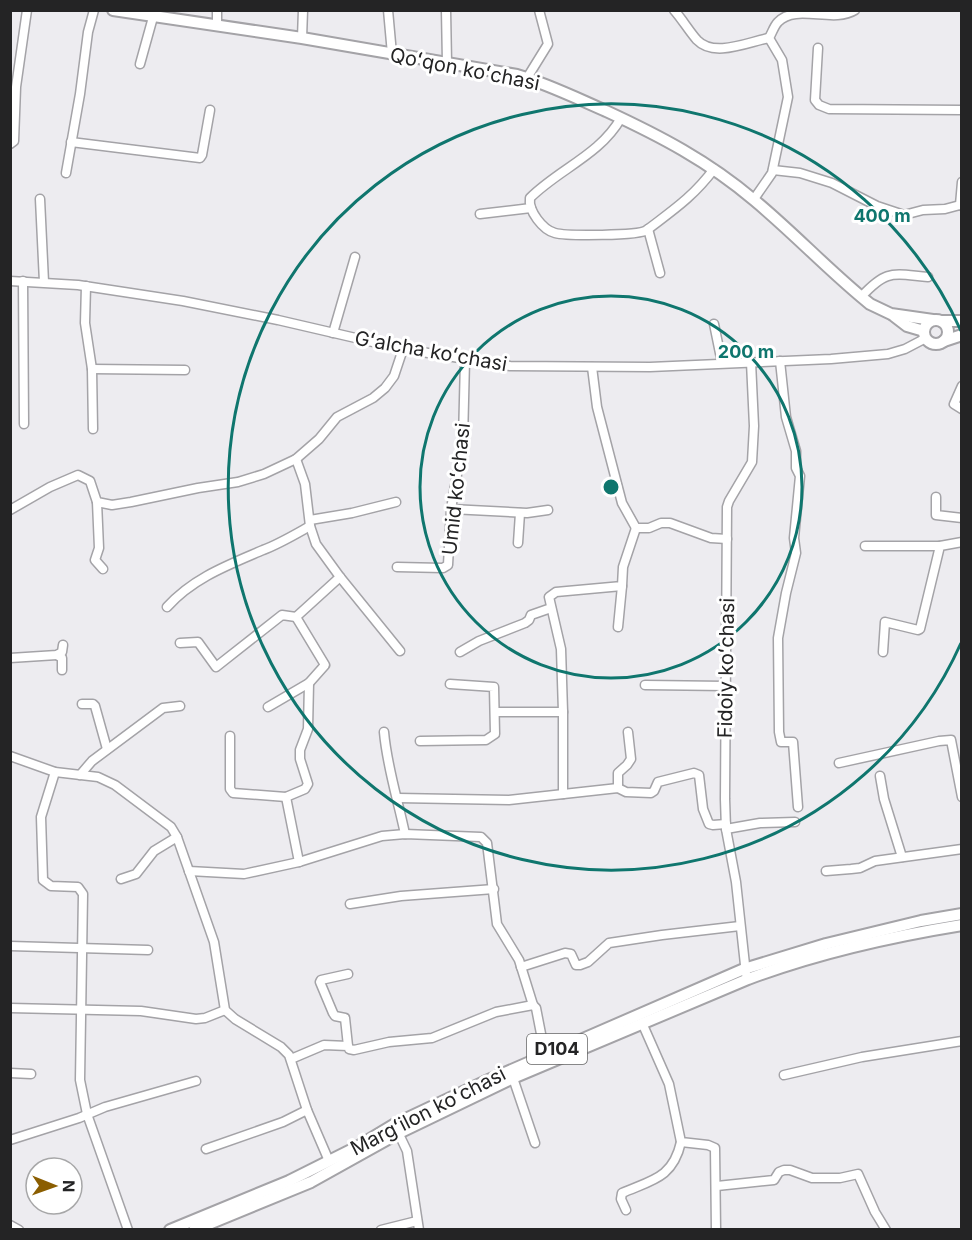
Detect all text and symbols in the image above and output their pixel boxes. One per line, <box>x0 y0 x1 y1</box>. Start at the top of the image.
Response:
street label: Qoʻqon koʻchasi <box>388 43 542 95</box>
text: 400 m <box>853 205 911 226</box>
street label: Gʻalcha koʻchasi <box>353 326 509 376</box>
text: 200 m <box>718 341 774 362</box>
street label: Umid koʻchasi <box>437 422 475 556</box>
centre of rings <box>601 477 621 497</box>
street label: Fidoiy koʻchasi <box>713 598 739 738</box>
road number: D104 <box>527 1034 587 1064</box>
street label: Margʻilon koʻchasi <box>346 1061 510 1161</box>
north arrow <box>24 1156 84 1216</box>
text: N <box>59 1180 79 1193</box>

